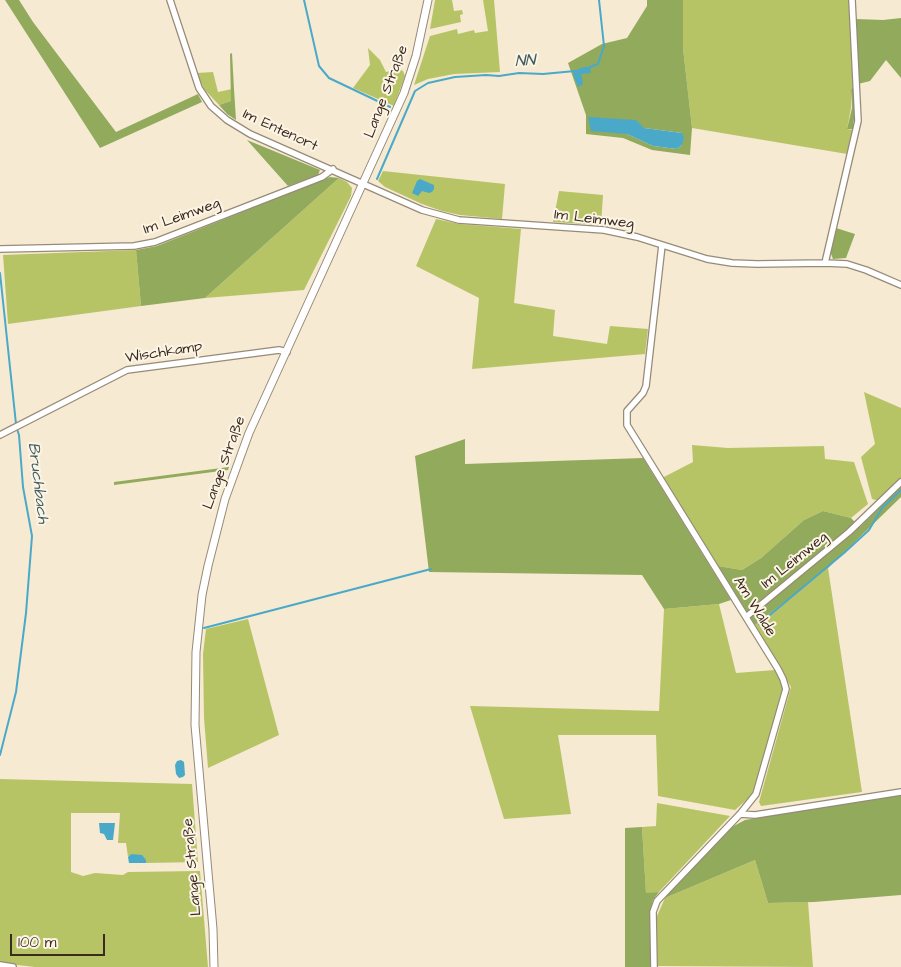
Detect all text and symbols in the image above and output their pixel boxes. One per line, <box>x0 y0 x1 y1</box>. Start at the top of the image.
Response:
street label: Lange Straße <box>361 43 413 141</box>
water label: NN <box>514 52 536 72</box>
street label: Im Entenort <box>240 106 320 156</box>
street label: Im Leimweg <box>141 195 223 239</box>
street label: Im Leimweg <box>553 206 635 234</box>
street label: Wischkamp <box>124 338 204 368</box>
street label: Lange Straße <box>200 414 250 512</box>
water label: Bruchbach <box>23 441 51 525</box>
street label: Im Leimweg <box>758 529 832 593</box>
street label: Am Walde <box>729 574 779 640</box>
street label: Lange Straße <box>180 818 206 916</box>
scale bar <box>12 924 108 956</box>
text: 100 m <box>18 932 57 953</box>

